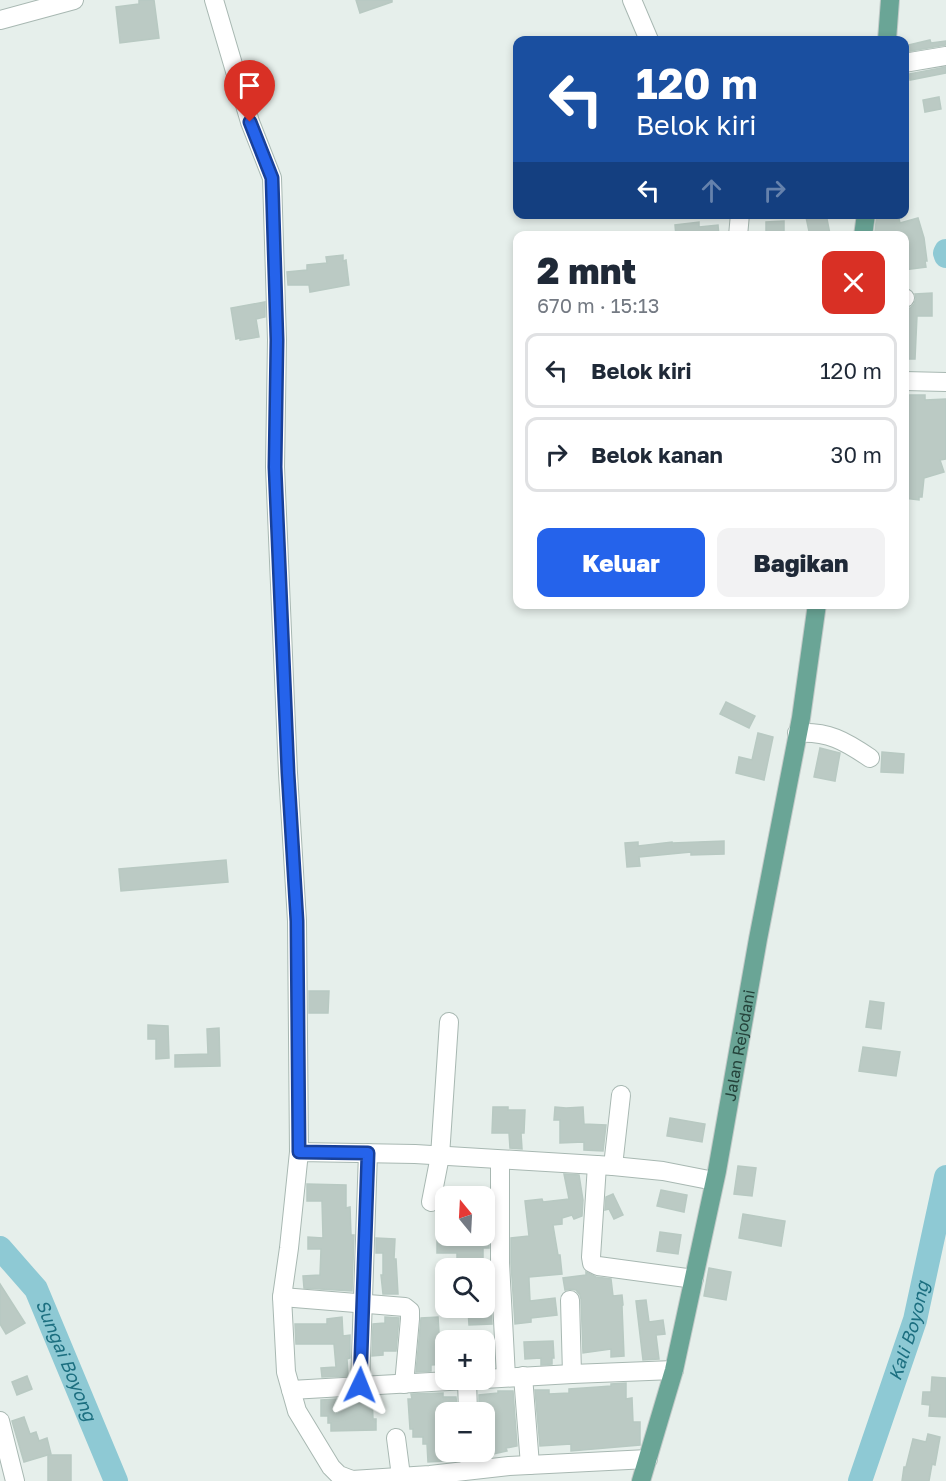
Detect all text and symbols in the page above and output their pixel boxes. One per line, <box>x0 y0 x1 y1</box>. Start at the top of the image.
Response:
text: 120 m <box>636 58 758 108</box>
pin <box>224 60 275 122</box>
icon: left <box>537 60 615 138</box>
icon: arrive <box>233 69 266 102</box>
text: Belok kiri <box>636 109 757 141</box>
icon: left <box>632 174 665 207</box>
icon: ahead <box>695 174 728 207</box>
icon: right <box>758 174 791 207</box>
text: 2 mnt <box>537 249 636 292</box>
button: close <box>822 251 885 314</box>
text: 670 m · 15:13 <box>537 293 660 317</box>
icon: left <box>540 354 573 387</box>
text: Belok kiri <box>591 357 692 384</box>
text: 120 m <box>820 357 882 384</box>
icon: right <box>540 438 573 471</box>
text: Belok kanan <box>591 441 723 468</box>
text: 30 m <box>831 441 882 468</box>
button: Keluar <box>537 528 705 597</box>
button: Bagikan <box>717 528 885 597</box>
street label: Jalan Rejodani <box>720 988 759 1103</box>
north arrow <box>435 1186 495 1246</box>
map controls <box>435 1186 495 1462</box>
button: search <box>435 1258 495 1318</box>
water label: Kali Boyong <box>883 1277 933 1383</box>
water label: Sungai Boyong <box>32 1296 102 1426</box>
button: + <box>435 1330 495 1390</box>
position arrow <box>328 1353 392 1417</box>
button: − <box>435 1402 495 1462</box>

